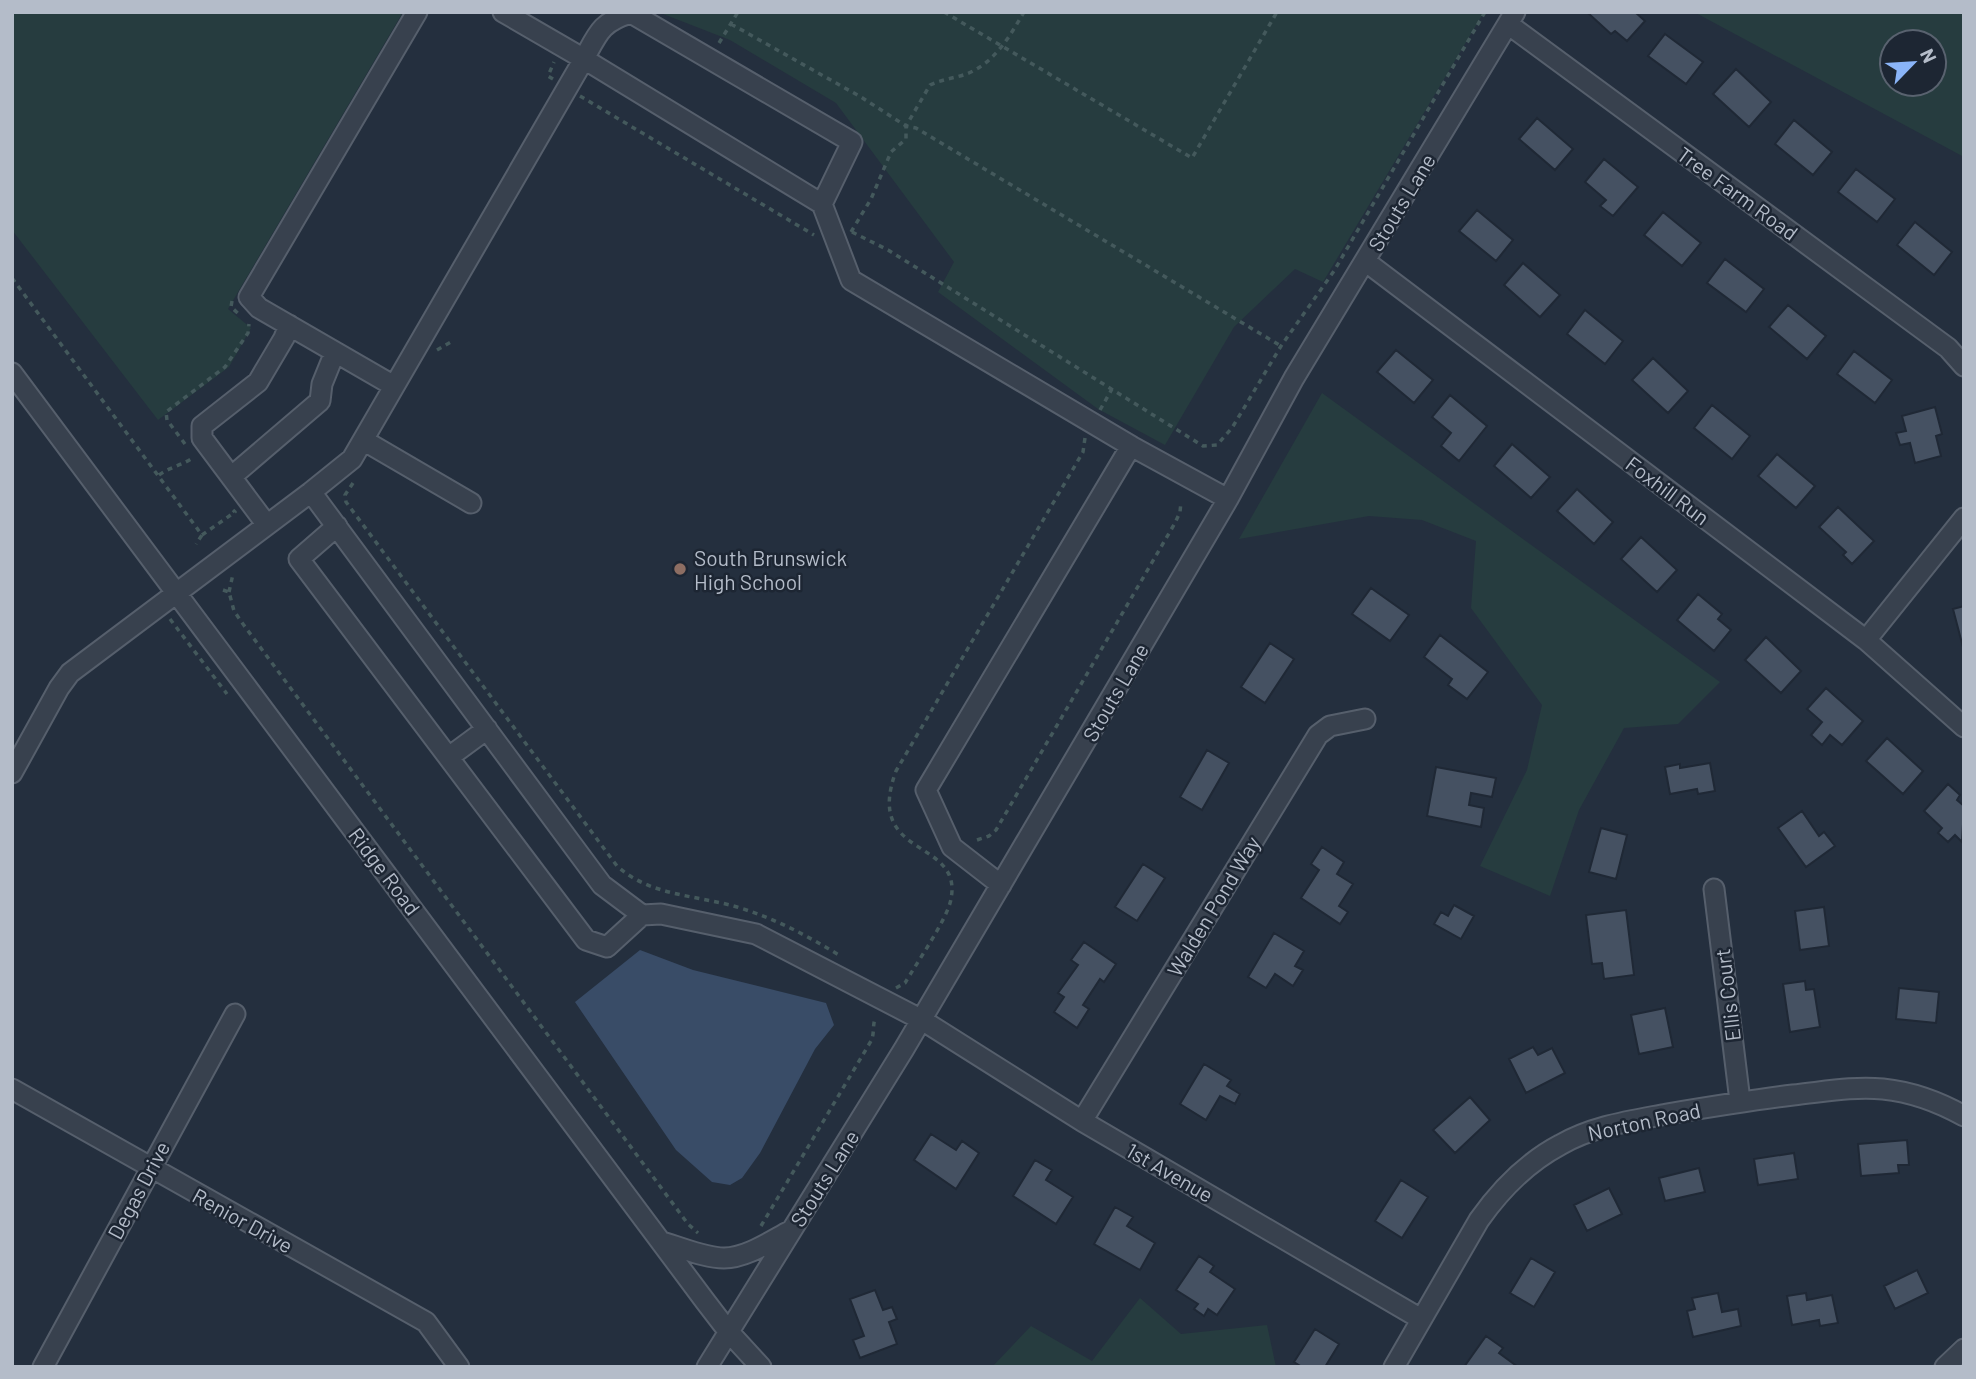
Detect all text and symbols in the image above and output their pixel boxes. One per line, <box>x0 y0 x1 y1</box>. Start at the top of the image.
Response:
north arrow <box>1878 28 1948 98</box>
text: N <box>1916 45 1942 66</box>
street label: Tree Farm Road <box>1673 141 1803 245</box>
street label: Stouts Lane <box>1362 149 1440 255</box>
street label: Foxhill Run <box>1621 450 1715 530</box>
place label: South Brunswick High School <box>694 545 847 594</box>
marker: South Brunswick High School <box>672 561 688 577</box>
street label: Stouts Lane <box>1077 638 1153 746</box>
street label: Ridge Road <box>344 822 426 920</box>
street label: Walden Pond Way <box>1161 831 1265 981</box>
street label: Ellis Court <box>1709 947 1745 1043</box>
street label: Norton Road <box>1585 1097 1703 1145</box>
street label: Stouts Lane <box>784 1125 864 1231</box>
street label: Degas Drive <box>102 1137 174 1243</box>
street label: 1st Avenue <box>1122 1137 1218 1207</box>
street label: Renior Drive <box>189 1182 297 1258</box>

